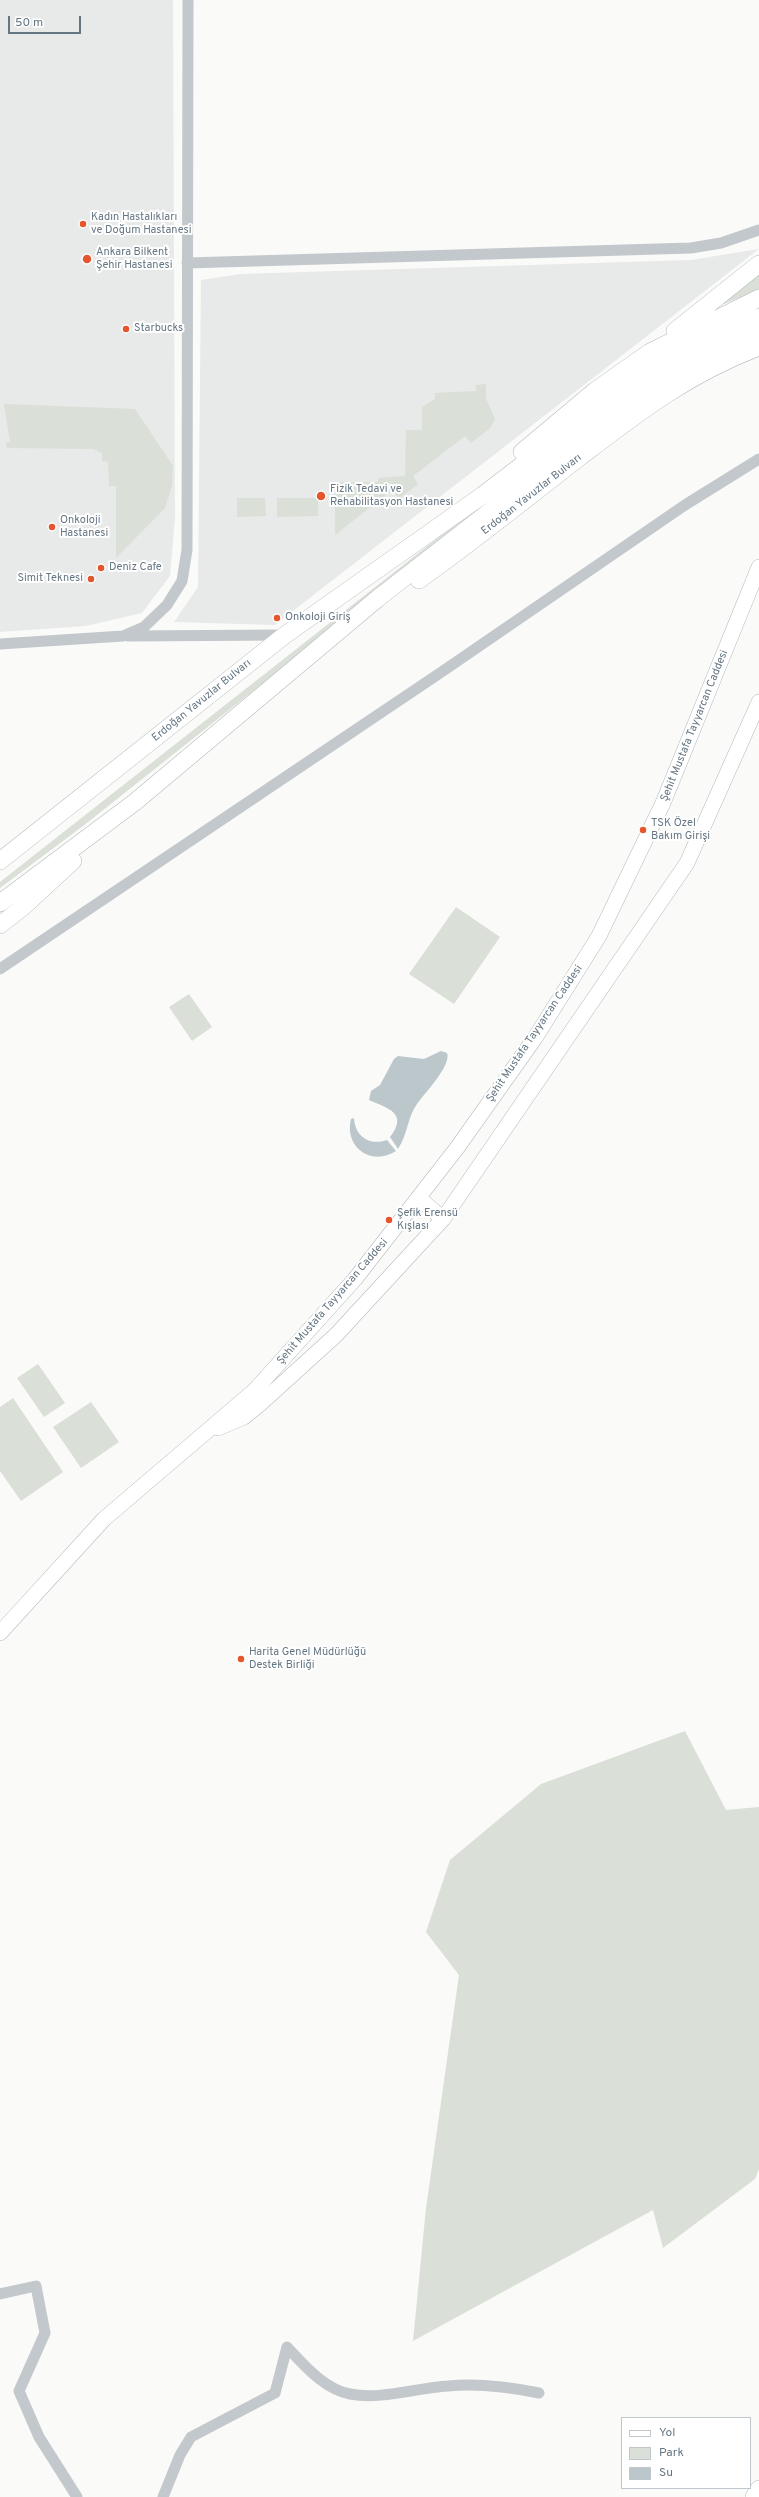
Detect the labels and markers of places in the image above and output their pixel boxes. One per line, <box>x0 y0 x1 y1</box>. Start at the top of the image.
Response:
place label: Kadın Hastalıkları ve Doğum Hastanesi <box>91 211 191 237</box>
marker: Kadın Hastalıkları ve Doğum Hastanesi <box>78 219 88 229</box>
place label: Ankara Bilkent Şehir Hastanesi <box>96 246 172 272</box>
marker: Ankara Bilkent Şehir Hastanesi <box>81 253 93 265</box>
place label: Starbucks <box>134 322 183 336</box>
marker: Starbucks <box>121 324 131 334</box>
place label: Fizik Tedavi ve Rehabilitasyon Hastanesi <box>330 483 453 509</box>
marker: Fizik Tedavi ve Rehabilitasyon Hastanesi <box>315 490 327 502</box>
place label: Onkoloji Hastanesi <box>60 514 108 540</box>
marker: Onkoloji Hastanesi <box>47 522 57 532</box>
place label: Deniz Cafe <box>109 561 162 575</box>
marker: Deniz Cafe <box>96 563 106 573</box>
place label: Simit Teknesi <box>17 572 83 586</box>
marker: Simit Teknesi <box>86 574 96 584</box>
place label: Onkoloji Giriş <box>285 611 351 625</box>
marker: Onkoloji Giriş <box>272 613 282 623</box>
place label: TSK Özel Bakım Girişi <box>651 817 710 843</box>
marker: TSK Özel Bakım Girişi <box>638 825 648 835</box>
place label: Şefik Erensü Kışlası <box>397 1207 458 1233</box>
marker: Şefik Erensü Kışlası <box>384 1215 394 1225</box>
place label: Harita Genel Müdürlüğü Destek Birliği <box>249 1646 366 1672</box>
marker: Harita Genel Müdürlüğü Destek Birliği <box>236 1654 246 1664</box>

